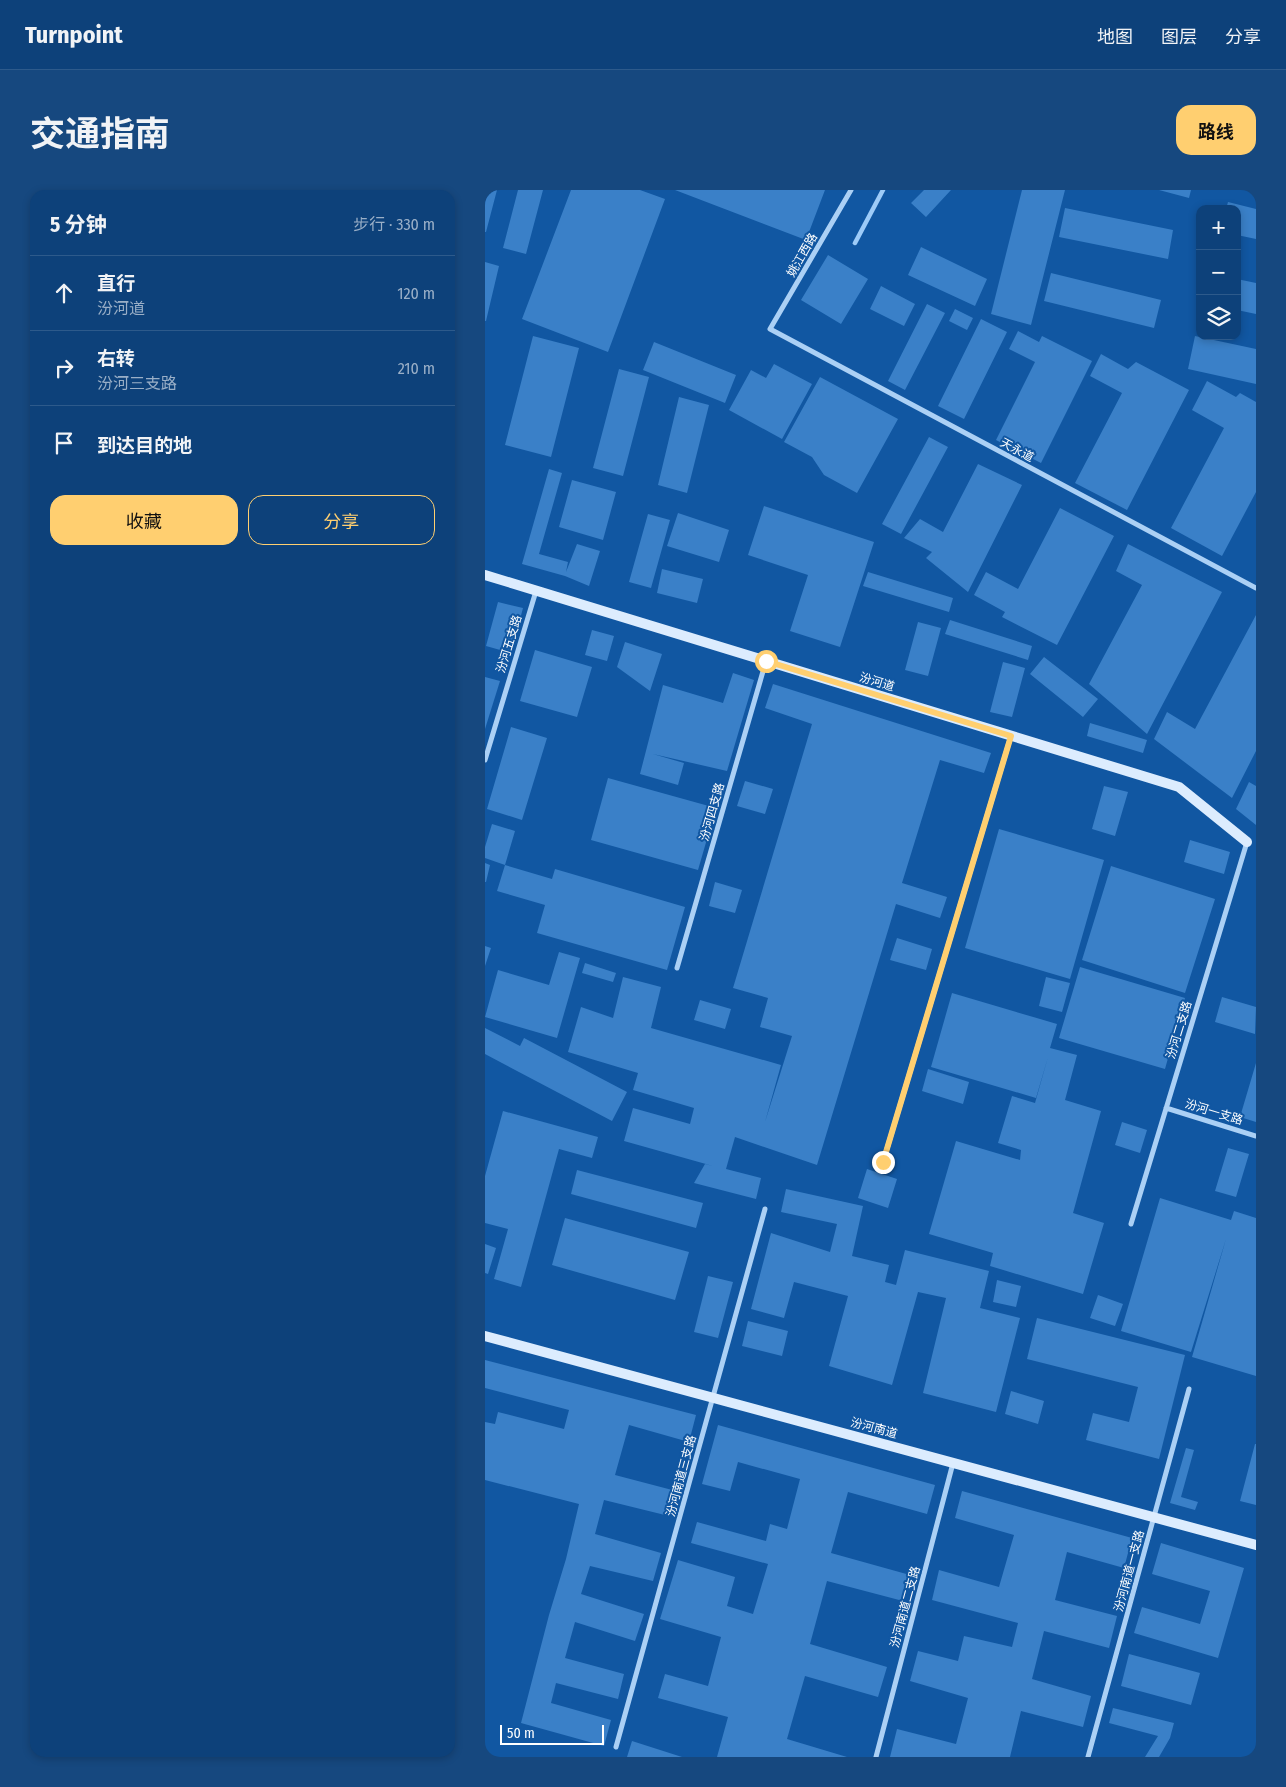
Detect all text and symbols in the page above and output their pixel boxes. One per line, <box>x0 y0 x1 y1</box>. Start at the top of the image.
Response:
text: Turnpoint <box>25 21 123 49</box>
text: 地图 <box>1097 26 1133 48</box>
text: 图层 <box>1161 26 1197 48</box>
text: 分享 <box>1225 26 1261 48</box>
button: 路线 <box>1176 105 1256 155</box>
text: 交通指南 <box>30 113 170 155</box>
map controls <box>1196 205 1241 340</box>
button: + <box>1196 205 1241 250</box>
text: 5 分钟 <box>50 212 107 238</box>
text: 步行 · 330 m <box>353 215 435 234</box>
street label: 姚江西路 <box>784 231 820 279</box>
button: − <box>1196 250 1241 295</box>
text: 直行 <box>97 272 135 295</box>
icon: ahead <box>50 279 78 307</box>
text: 120 m <box>397 284 435 303</box>
button: layers <box>1196 295 1241 340</box>
text: 汾河道 <box>97 299 145 318</box>
text: 右转 <box>97 347 135 370</box>
icon: right <box>50 354 78 382</box>
text: 210 m <box>398 359 435 378</box>
text: 汾河三支路 <box>97 374 177 393</box>
icon: arrive <box>50 429 78 457</box>
text: 到达目的地 <box>97 434 192 457</box>
street label: 天永道 <box>998 435 1036 465</box>
button: 收藏 <box>50 495 238 545</box>
button: 分享 <box>248 495 435 545</box>
street label: 汾河五支路 <box>494 613 524 675</box>
route start <box>755 650 778 673</box>
street label: 汾河道 <box>858 670 896 694</box>
street label: 汾河四支路 <box>697 781 727 843</box>
street label: 汾河二支路 <box>1164 999 1194 1061</box>
street label: 汾河一支路 <box>1183 1097 1245 1127</box>
route end <box>872 1151 895 1174</box>
street label: 汾河南道 <box>849 1415 899 1441</box>
street label: 汾河南道三支路 <box>663 1434 699 1518</box>
street label: 汾河南道一支路 <box>1111 1529 1147 1613</box>
street label: 汾河南道二支路 <box>887 1565 923 1649</box>
scale bar <box>500 1722 604 1745</box>
text: 50 m <box>507 1725 535 1742</box>

